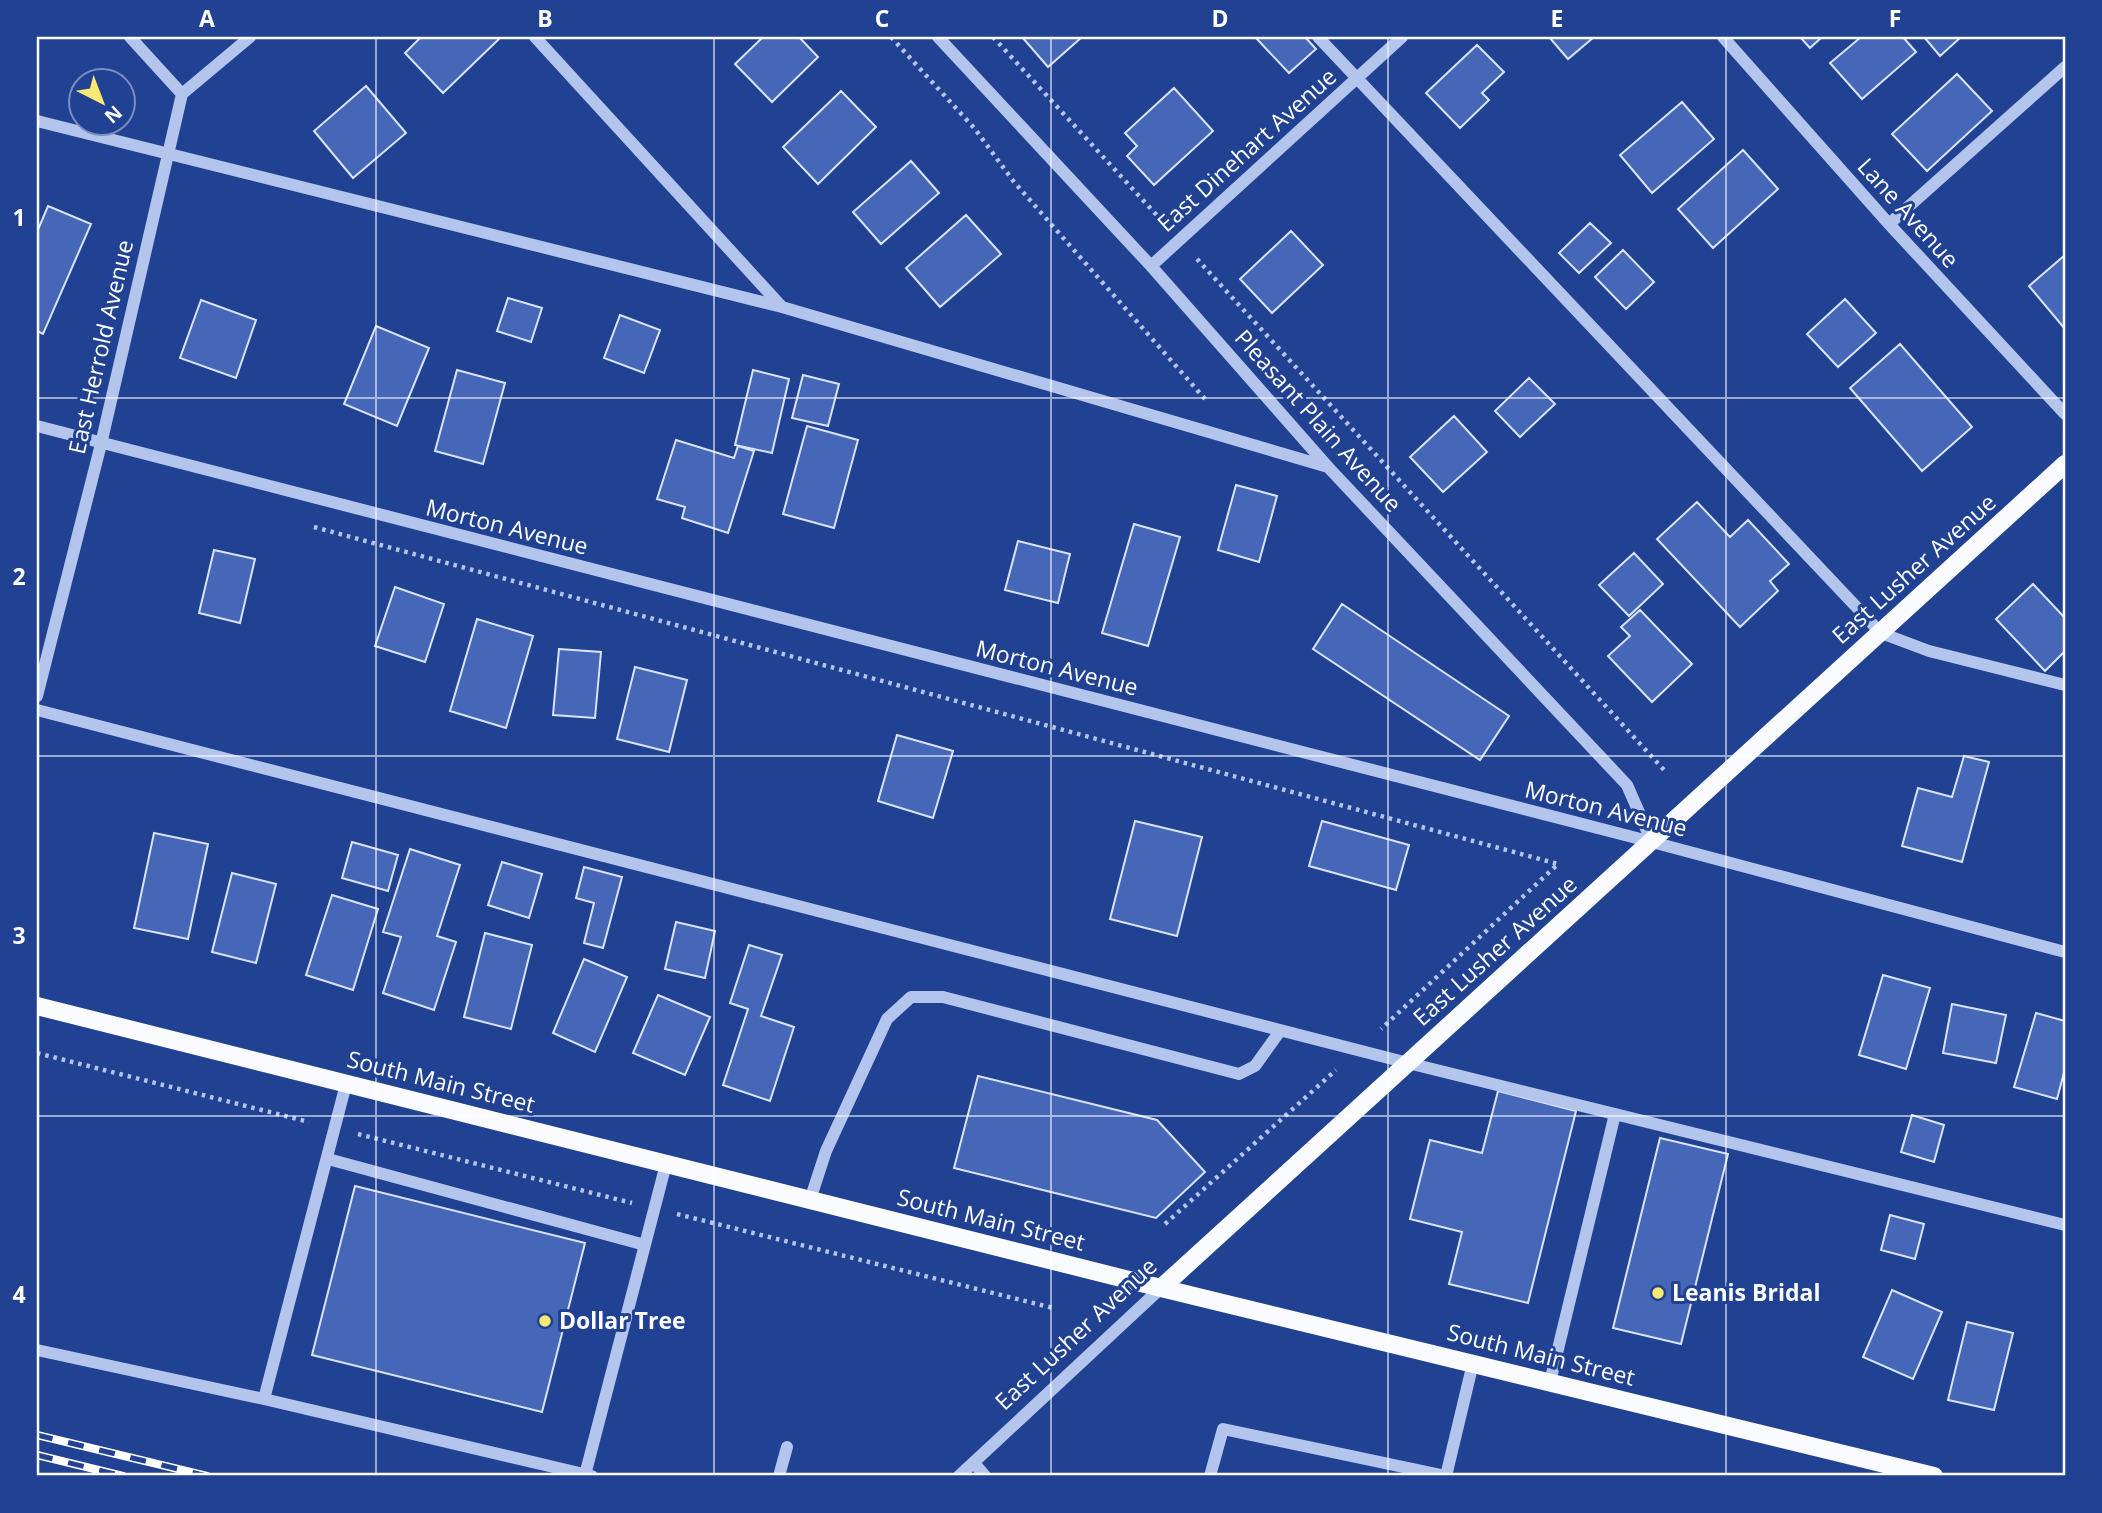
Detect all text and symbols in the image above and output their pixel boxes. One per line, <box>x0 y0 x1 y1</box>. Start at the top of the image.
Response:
text: A <box>199 2 215 34</box>
text: B <box>537 2 553 34</box>
text: C <box>875 2 889 34</box>
text: D <box>1211 2 1229 34</box>
text: E <box>1551 2 1563 34</box>
text: F <box>1889 2 1901 34</box>
street label: East Dinehart Avenue <box>1150 60 1343 238</box>
north arrow <box>66 66 136 136</box>
text: N <box>99 100 128 129</box>
street label: Lane Avenue <box>1851 150 1967 274</box>
text: 1 <box>12 201 26 233</box>
street label: East Herrold Avenue <box>60 236 140 457</box>
street label: Pleasant Plain Avenue <box>1228 322 1410 519</box>
street label: East Lusher Avenue <box>1825 486 2002 650</box>
street label: Morton Avenue <box>423 490 592 562</box>
text: 2 <box>12 560 26 592</box>
street label: Morton Avenue <box>973 631 1142 703</box>
street label: Morton Avenue <box>1522 772 1691 844</box>
street label: East Lusher Avenue <box>1406 868 1583 1032</box>
text: 3 <box>12 919 26 951</box>
street label: South Main Street <box>344 1042 538 1120</box>
street label: South Main Street <box>894 1180 1088 1258</box>
street label: East Lusher Avenue <box>988 1250 1163 1417</box>
place label: Leanis Bridal <box>1672 1276 1820 1308</box>
text: 4 <box>12 1278 26 1310</box>
marker: Leanis Bridal <box>1650 1285 1666 1301</box>
place label: Dollar Tree <box>559 1304 686 1336</box>
marker: Dollar Tree <box>537 1313 553 1329</box>
street label: South Main Street <box>1444 1315 1638 1393</box>

